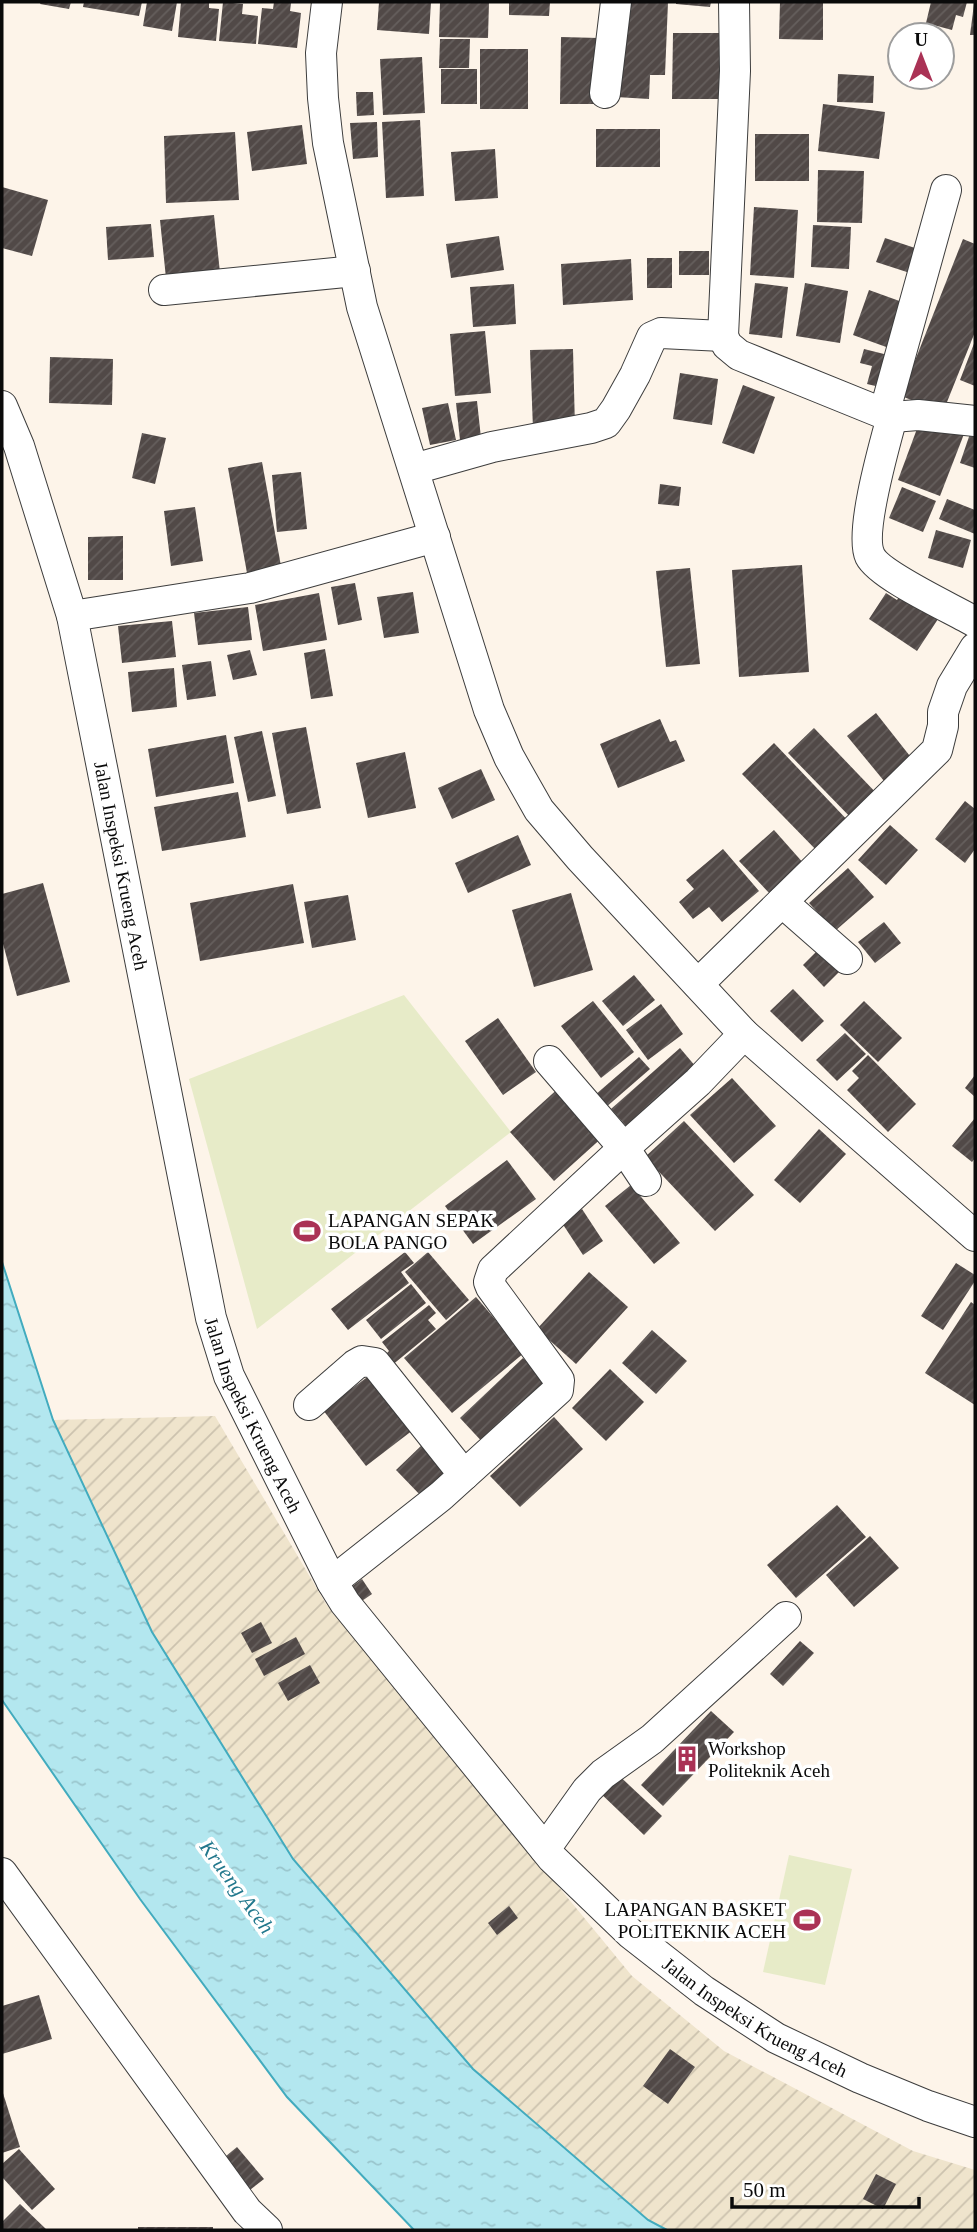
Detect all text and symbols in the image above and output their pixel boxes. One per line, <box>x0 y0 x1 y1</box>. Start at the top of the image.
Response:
north arrow <box>886 21 956 91</box>
text: U <box>914 29 928 50</box>
street label: Jalan Inspeksi Krueng Aceh <box>90 759 152 973</box>
place label: LAPANGAN SEPAK BOLA PANGO <box>328 1210 494 1253</box>
sports icon: LAPANGAN SEPAK BOLA PANGO <box>292 1216 322 1246</box>
street label: Jalan Inspeksi Krueng Aceh <box>200 1315 306 1517</box>
place label: Workshop Politeknik Aceh <box>708 1738 830 1781</box>
building icon: Workshop Politeknik Aceh <box>672 1744 702 1774</box>
water label: Krueng Aceh <box>194 1835 279 1938</box>
place label: LAPANGAN BASKET POLITEKNIK ACEH <box>605 1899 786 1942</box>
sports icon: LAPANGAN BASKET POLITEKNIK ACEH <box>792 1905 822 1935</box>
street label: Jalan Inspeksi Krueng Aceh <box>659 1953 851 2082</box>
scale bar <box>732 2166 919 2210</box>
text: 50 m <box>743 2178 786 2202</box>

